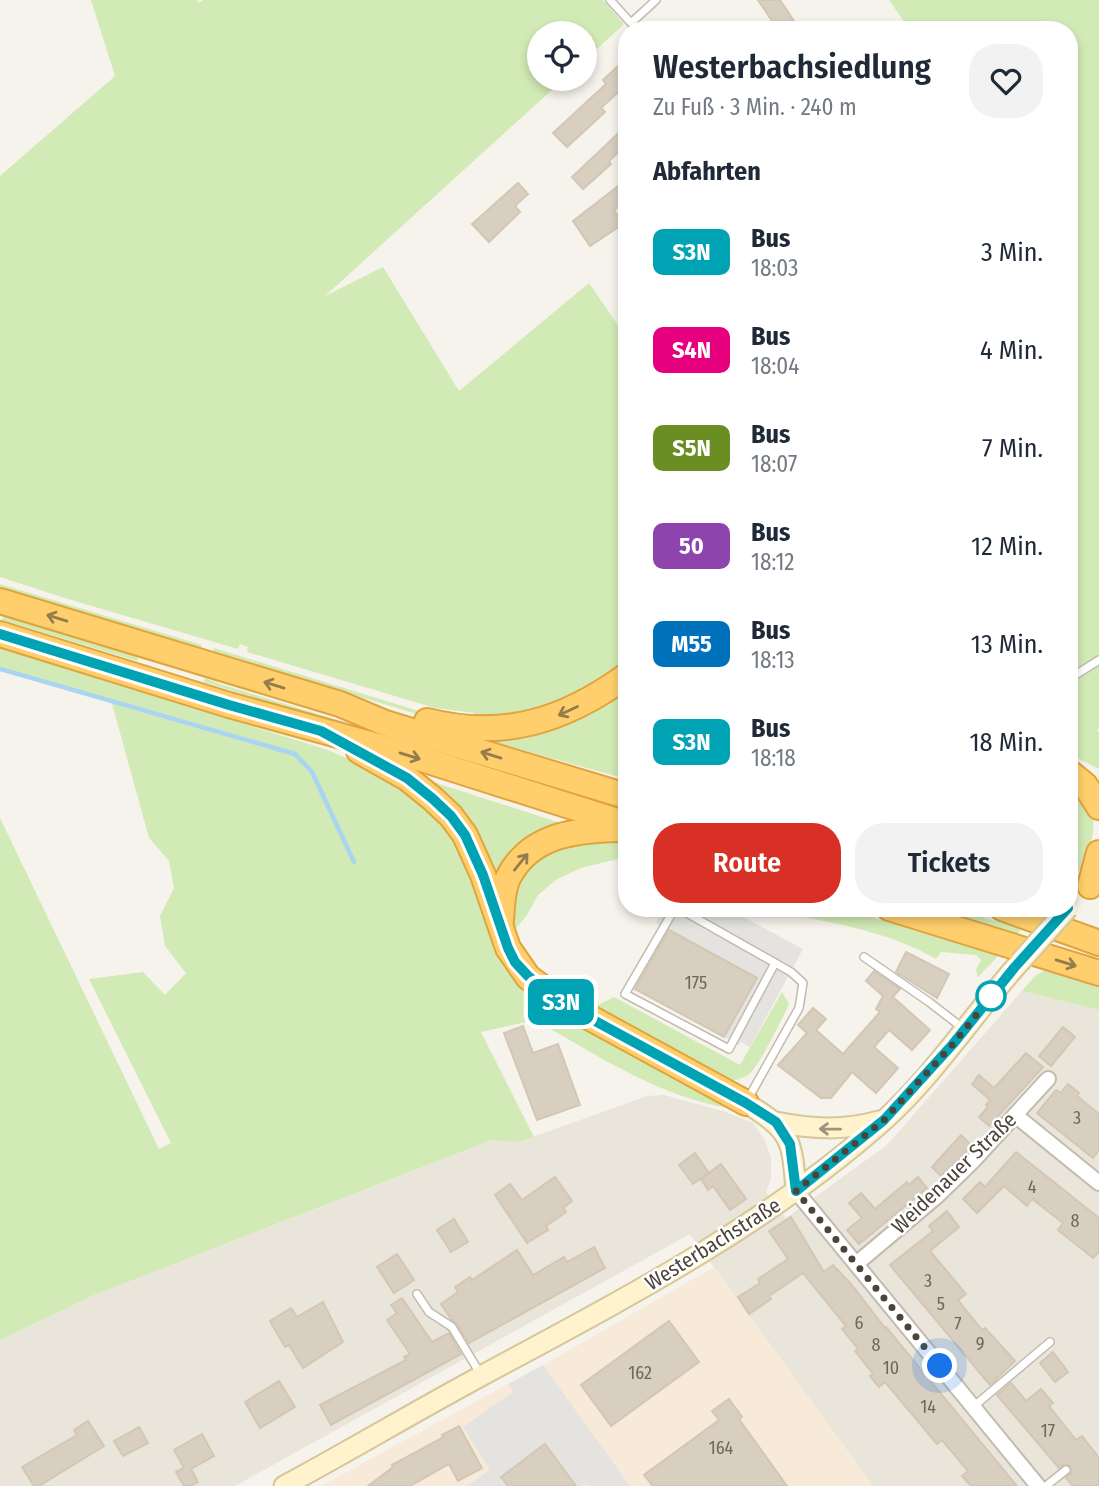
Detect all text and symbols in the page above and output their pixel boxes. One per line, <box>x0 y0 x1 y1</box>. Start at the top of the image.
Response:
map controls <box>527 21 597 91</box>
button: locate <box>527 21 597 91</box>
button: heart <box>969 44 1043 118</box>
text: Westerbachsiedlung <box>653 47 931 87</box>
text: Zu Fuß · 3 Min. · 240 m <box>653 93 857 121</box>
text: Abfahrten <box>653 156 761 187</box>
text: Bus <box>751 223 790 254</box>
text: 3 Min. <box>981 237 1043 268</box>
text: S3N <box>672 238 711 266</box>
text: 18:03 <box>751 254 798 282</box>
text: Bus <box>751 321 790 352</box>
text: 4 Min. <box>980 335 1043 366</box>
text: S4N <box>672 336 711 364</box>
text: 18:04 <box>751 352 799 380</box>
text: Bus <box>751 419 790 450</box>
text: 7 Min. <box>982 433 1043 464</box>
text: S5N <box>672 434 711 462</box>
text: 18:07 <box>751 450 797 478</box>
text: Bus <box>751 517 790 548</box>
text: 12 Min. <box>971 531 1043 562</box>
text: 50 <box>679 532 704 560</box>
text: 18:12 <box>751 548 795 576</box>
one-way arrow <box>46 611 68 624</box>
text: Bus <box>751 615 790 646</box>
text: 13 Min. <box>971 629 1043 660</box>
text: M55 <box>671 630 712 658</box>
text: 18:13 <box>751 646 795 674</box>
one-way arrow <box>264 678 286 691</box>
one-way arrow <box>558 705 579 718</box>
text: Bus <box>751 713 790 744</box>
text: 18 Min. <box>969 727 1043 758</box>
text: S3N <box>672 728 711 756</box>
text: 18:18 <box>751 744 796 772</box>
one-way arrow <box>480 747 502 760</box>
one-way arrow <box>399 750 421 763</box>
button: Route <box>653 823 841 903</box>
button: Tickets <box>855 823 1043 903</box>
one-way arrow <box>513 853 528 871</box>
one-way arrow <box>1055 958 1077 971</box>
house number: 175 <box>685 972 707 994</box>
line badge: S3N <box>521 979 601 1025</box>
unlabelled marker <box>976 981 1006 1011</box>
text: S3N <box>542 988 580 1016</box>
street label: Weidenauer Straße <box>886 1107 1022 1239</box>
house number: 3 <box>1073 1107 1081 1129</box>
one-way arrow <box>819 1122 842 1135</box>
house number: 4 <box>1028 1176 1037 1198</box>
street label: Westerbachstraße <box>640 1192 786 1296</box>
house number: 8 <box>1071 1210 1080 1232</box>
house number: 3 <box>924 1270 932 1292</box>
house number: 5 <box>937 1293 945 1315</box>
house number: 6 <box>855 1312 864 1334</box>
house number: 7 <box>954 1313 962 1335</box>
house number: 9 <box>976 1333 984 1355</box>
house number: 8 <box>872 1334 881 1356</box>
your location <box>922 1348 957 1383</box>
house number: 10 <box>883 1357 899 1379</box>
house number: 162 <box>628 1362 652 1384</box>
house number: 14 <box>920 1396 936 1418</box>
house number: 17 <box>1041 1420 1055 1442</box>
house number: 164 <box>709 1437 734 1459</box>

